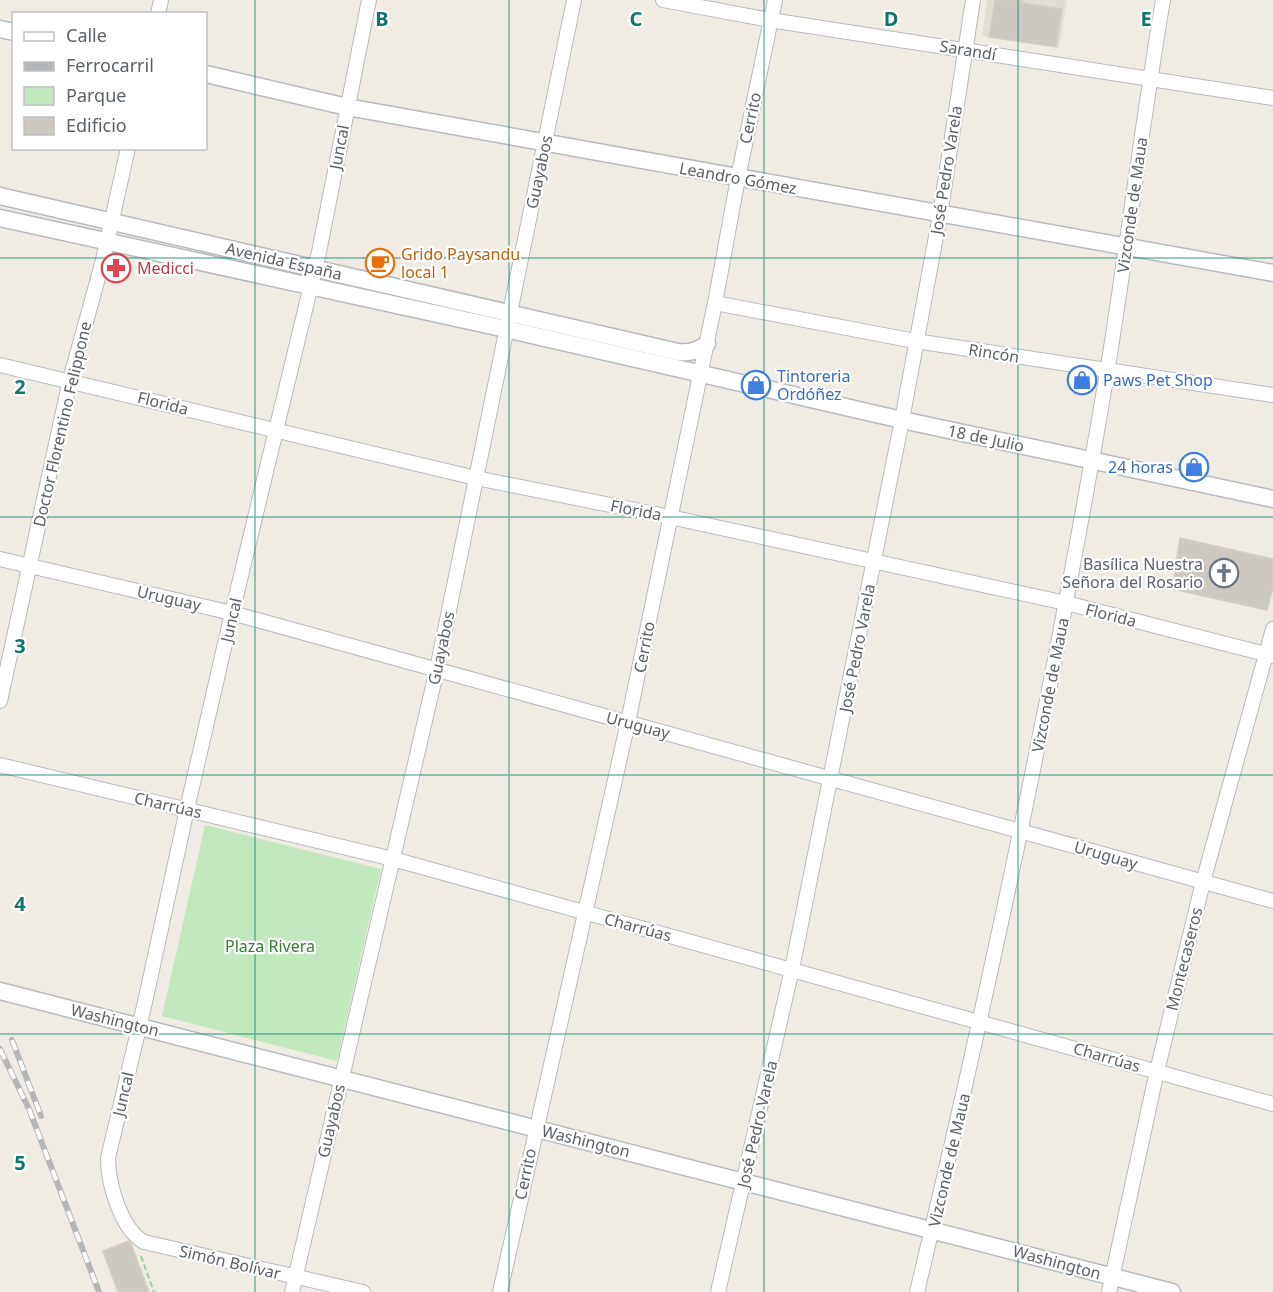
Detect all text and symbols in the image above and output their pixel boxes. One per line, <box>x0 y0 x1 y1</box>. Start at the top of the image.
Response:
text: B <box>375 5 389 32</box>
text: C <box>630 5 643 32</box>
text: D <box>884 5 898 32</box>
text: E <box>1140 5 1152 32</box>
legend <box>12 12 207 150</box>
text: Calle <box>66 23 107 47</box>
street label: Sarandí <box>938 35 999 65</box>
text: Ferrocarril <box>66 53 154 77</box>
text: Parque <box>66 83 126 107</box>
street label: Cerrito <box>734 90 766 146</box>
street label: José Pedro Varela <box>925 104 967 238</box>
text: Edificio <box>66 113 127 137</box>
street label: Juncal <box>324 123 354 173</box>
street label: Guayabos <box>520 133 558 211</box>
street label: Vizconde de Maua <box>1112 136 1152 274</box>
street label: Leandro Gómez <box>678 157 798 199</box>
street label: Avenida España <box>224 237 344 285</box>
place label: Grido Paysandu local 1 <box>401 243 520 283</box>
cafe icon: Grido Paysandu local 1 <box>364 247 396 279</box>
pharmacy icon: Medicci <box>100 252 132 284</box>
place label: Medicci <box>137 257 194 279</box>
street label: Doctor Florentino Felippone <box>28 319 96 529</box>
street label: Rincón <box>967 338 1021 368</box>
shop icon: Paws Pet Shop <box>1066 364 1098 396</box>
place label: Tintoreria Ordóñez <box>777 365 850 405</box>
shop icon: Tintoreria Ordóñez <box>740 369 772 401</box>
place label: Paws Pet Shop <box>1103 369 1213 391</box>
text: 2 <box>14 373 26 400</box>
street label: Florida <box>135 386 191 420</box>
street label: 18 de Julio <box>946 419 1026 457</box>
shop icon: 24 horas <box>1178 451 1210 483</box>
place label: 24 horas <box>1108 456 1173 478</box>
street label: Florida <box>609 494 663 526</box>
place label: Basílica Nuestra Señora del Rosario <box>1062 553 1203 593</box>
church icon: Basílica Nuestra Señora del Rosario <box>1208 557 1240 589</box>
street label: Uruguay <box>135 580 204 616</box>
street label: José Pedro Varela <box>833 582 880 716</box>
street label: Juncal <box>215 596 247 646</box>
street label: Florida <box>1083 598 1139 632</box>
street label: Guayabos <box>422 609 460 687</box>
street label: Vizconde de Maua <box>1026 616 1074 754</box>
street label: Cerrito <box>628 619 660 675</box>
text: 3 <box>14 632 26 659</box>
street label: Uruguay <box>604 706 673 744</box>
street label: Charrúas <box>132 787 204 823</box>
street label: Uruguay <box>1072 835 1141 875</box>
text: 4 <box>14 890 26 917</box>
street label: Montecaseros <box>1161 905 1207 1013</box>
street label: Charrúas <box>602 907 674 947</box>
park label: Plaza Rivera <box>225 935 315 957</box>
street label: Washington <box>69 998 161 1042</box>
street label: Charrúas <box>1071 1037 1143 1077</box>
street label: José Pedro Varela <box>731 1058 782 1192</box>
street label: Juncal <box>107 1070 139 1120</box>
street label: Guayabos <box>312 1082 350 1160</box>
street label: Vizconde de Maua <box>923 1091 975 1229</box>
street label: Washington <box>540 1119 632 1163</box>
street label: Cerrito <box>509 1146 541 1202</box>
text: 5 <box>14 1149 26 1176</box>
street label: Simón Bolívar <box>177 1240 283 1284</box>
street label: Washington <box>1011 1240 1103 1284</box>

